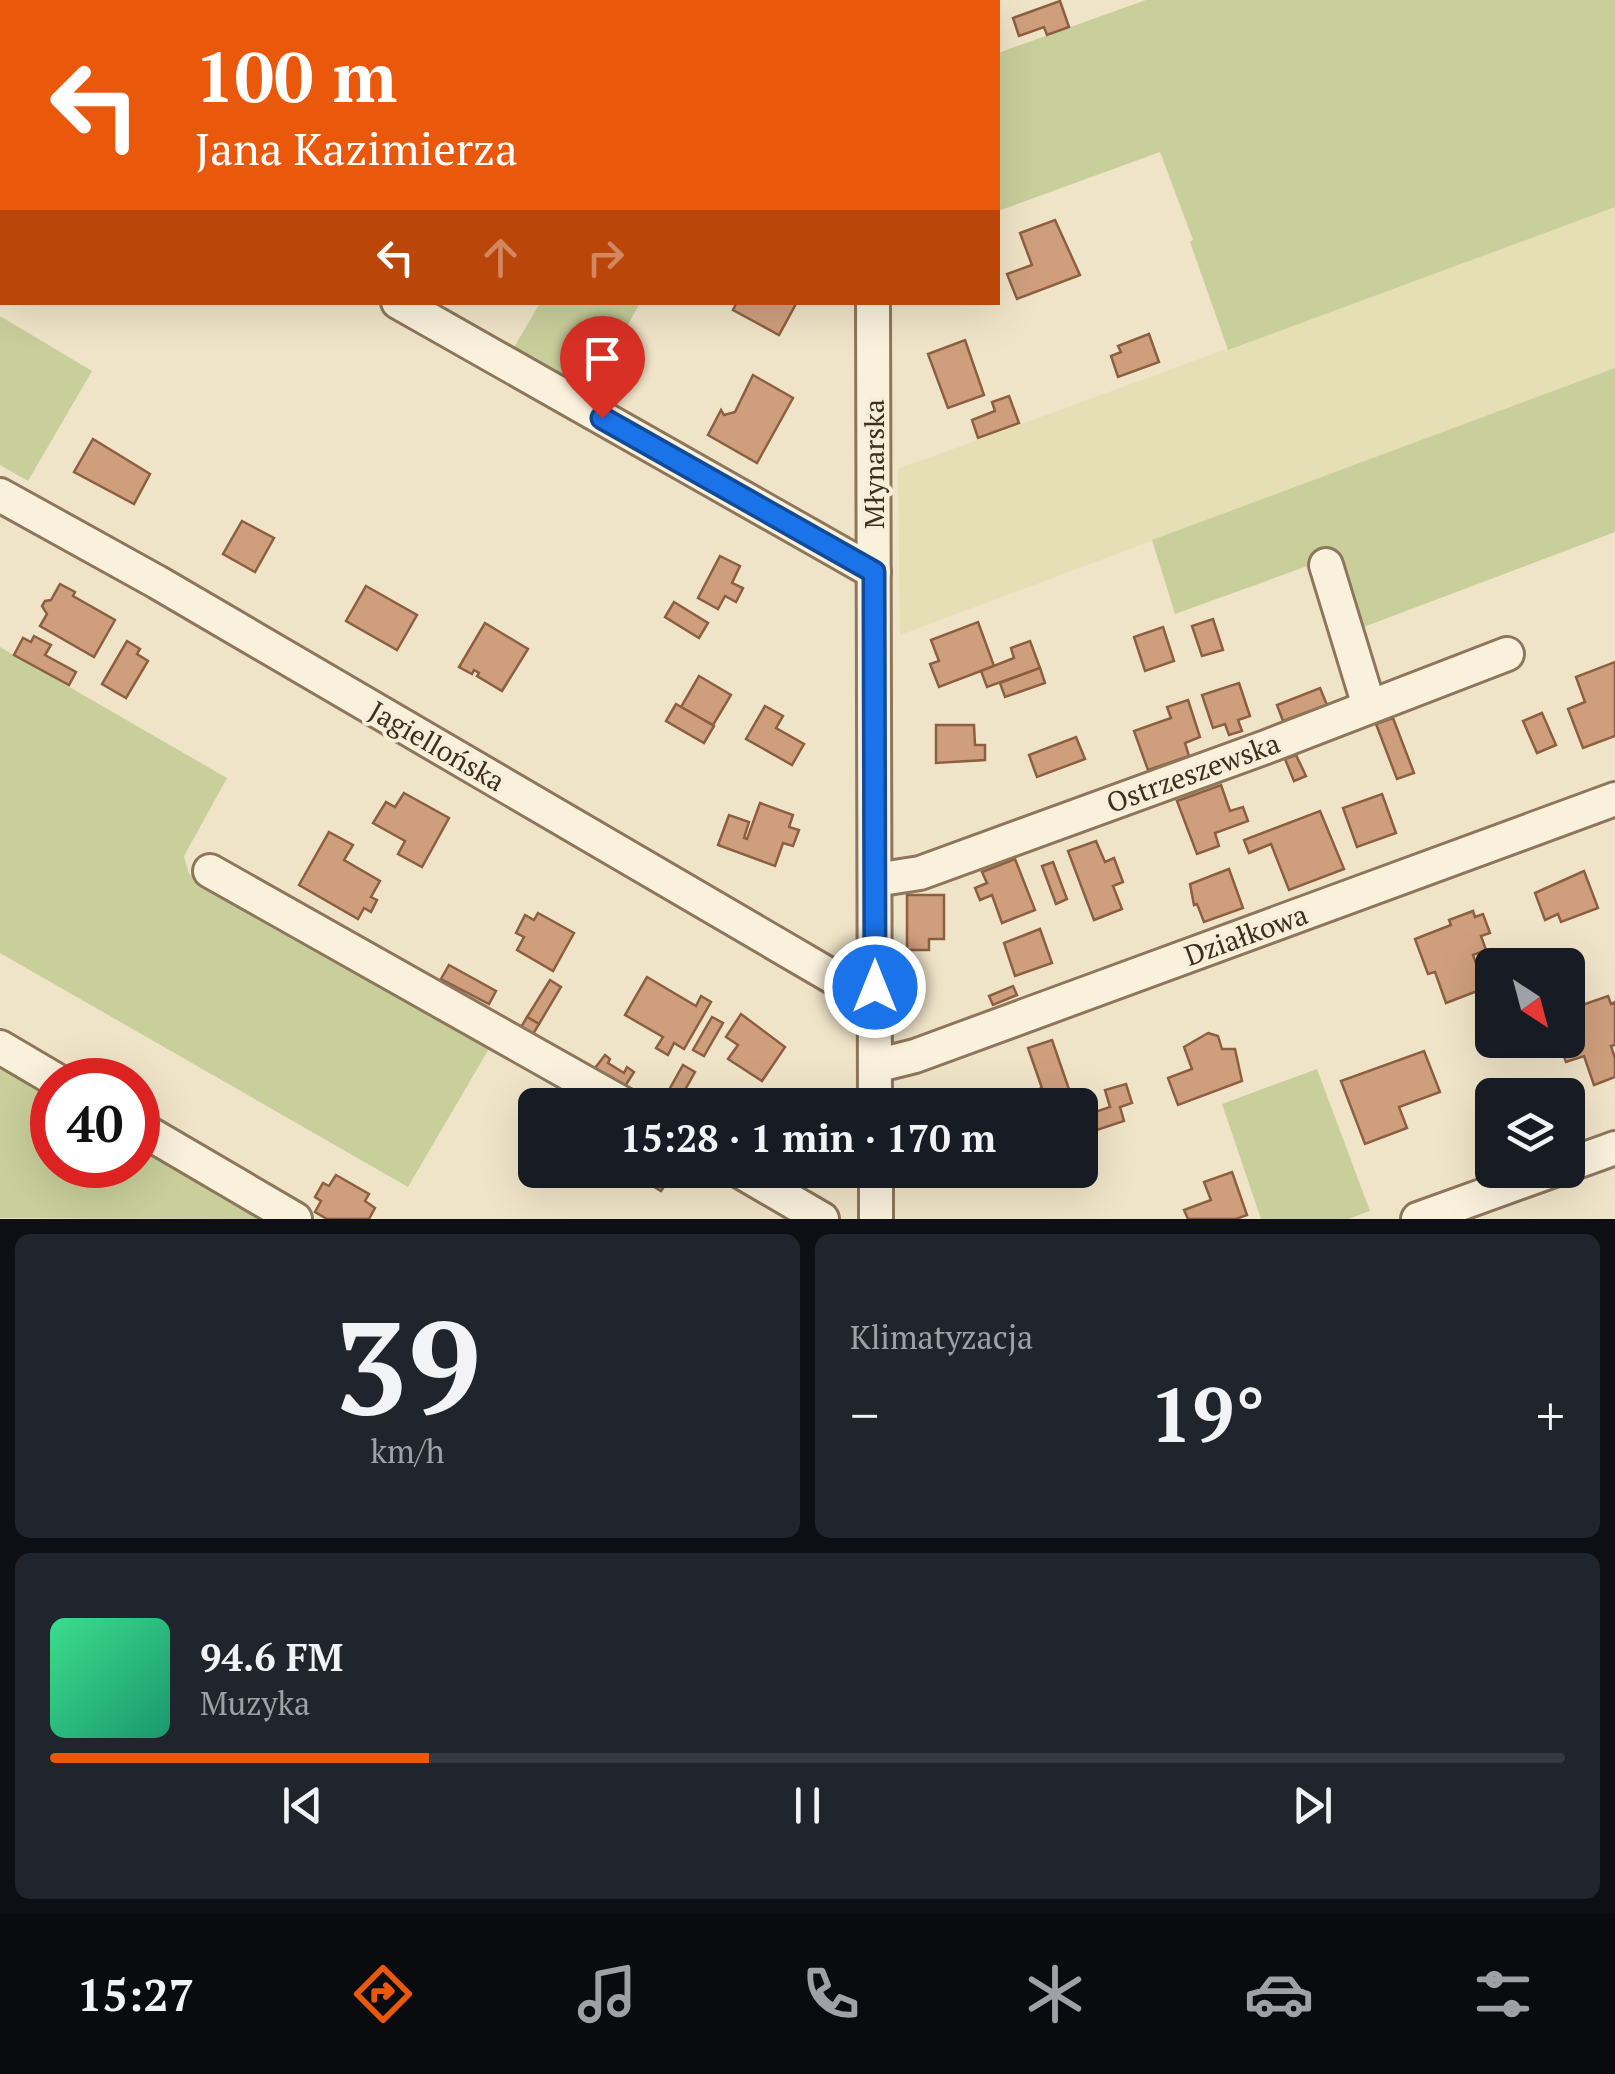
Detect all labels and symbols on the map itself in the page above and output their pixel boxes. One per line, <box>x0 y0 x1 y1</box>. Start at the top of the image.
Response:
pin <box>560 316 645 419</box>
street label: Młynarska <box>855 399 892 529</box>
street label: Jagiellońska <box>363 692 512 799</box>
street label: Ostrzeszewska <box>1101 724 1285 821</box>
street label: Działkowa <box>1179 895 1313 974</box>
position arrow <box>823 935 927 1039</box>
north arrow <box>1475 948 1585 1058</box>
speed limit sign: 40 <box>30 1058 160 1188</box>

